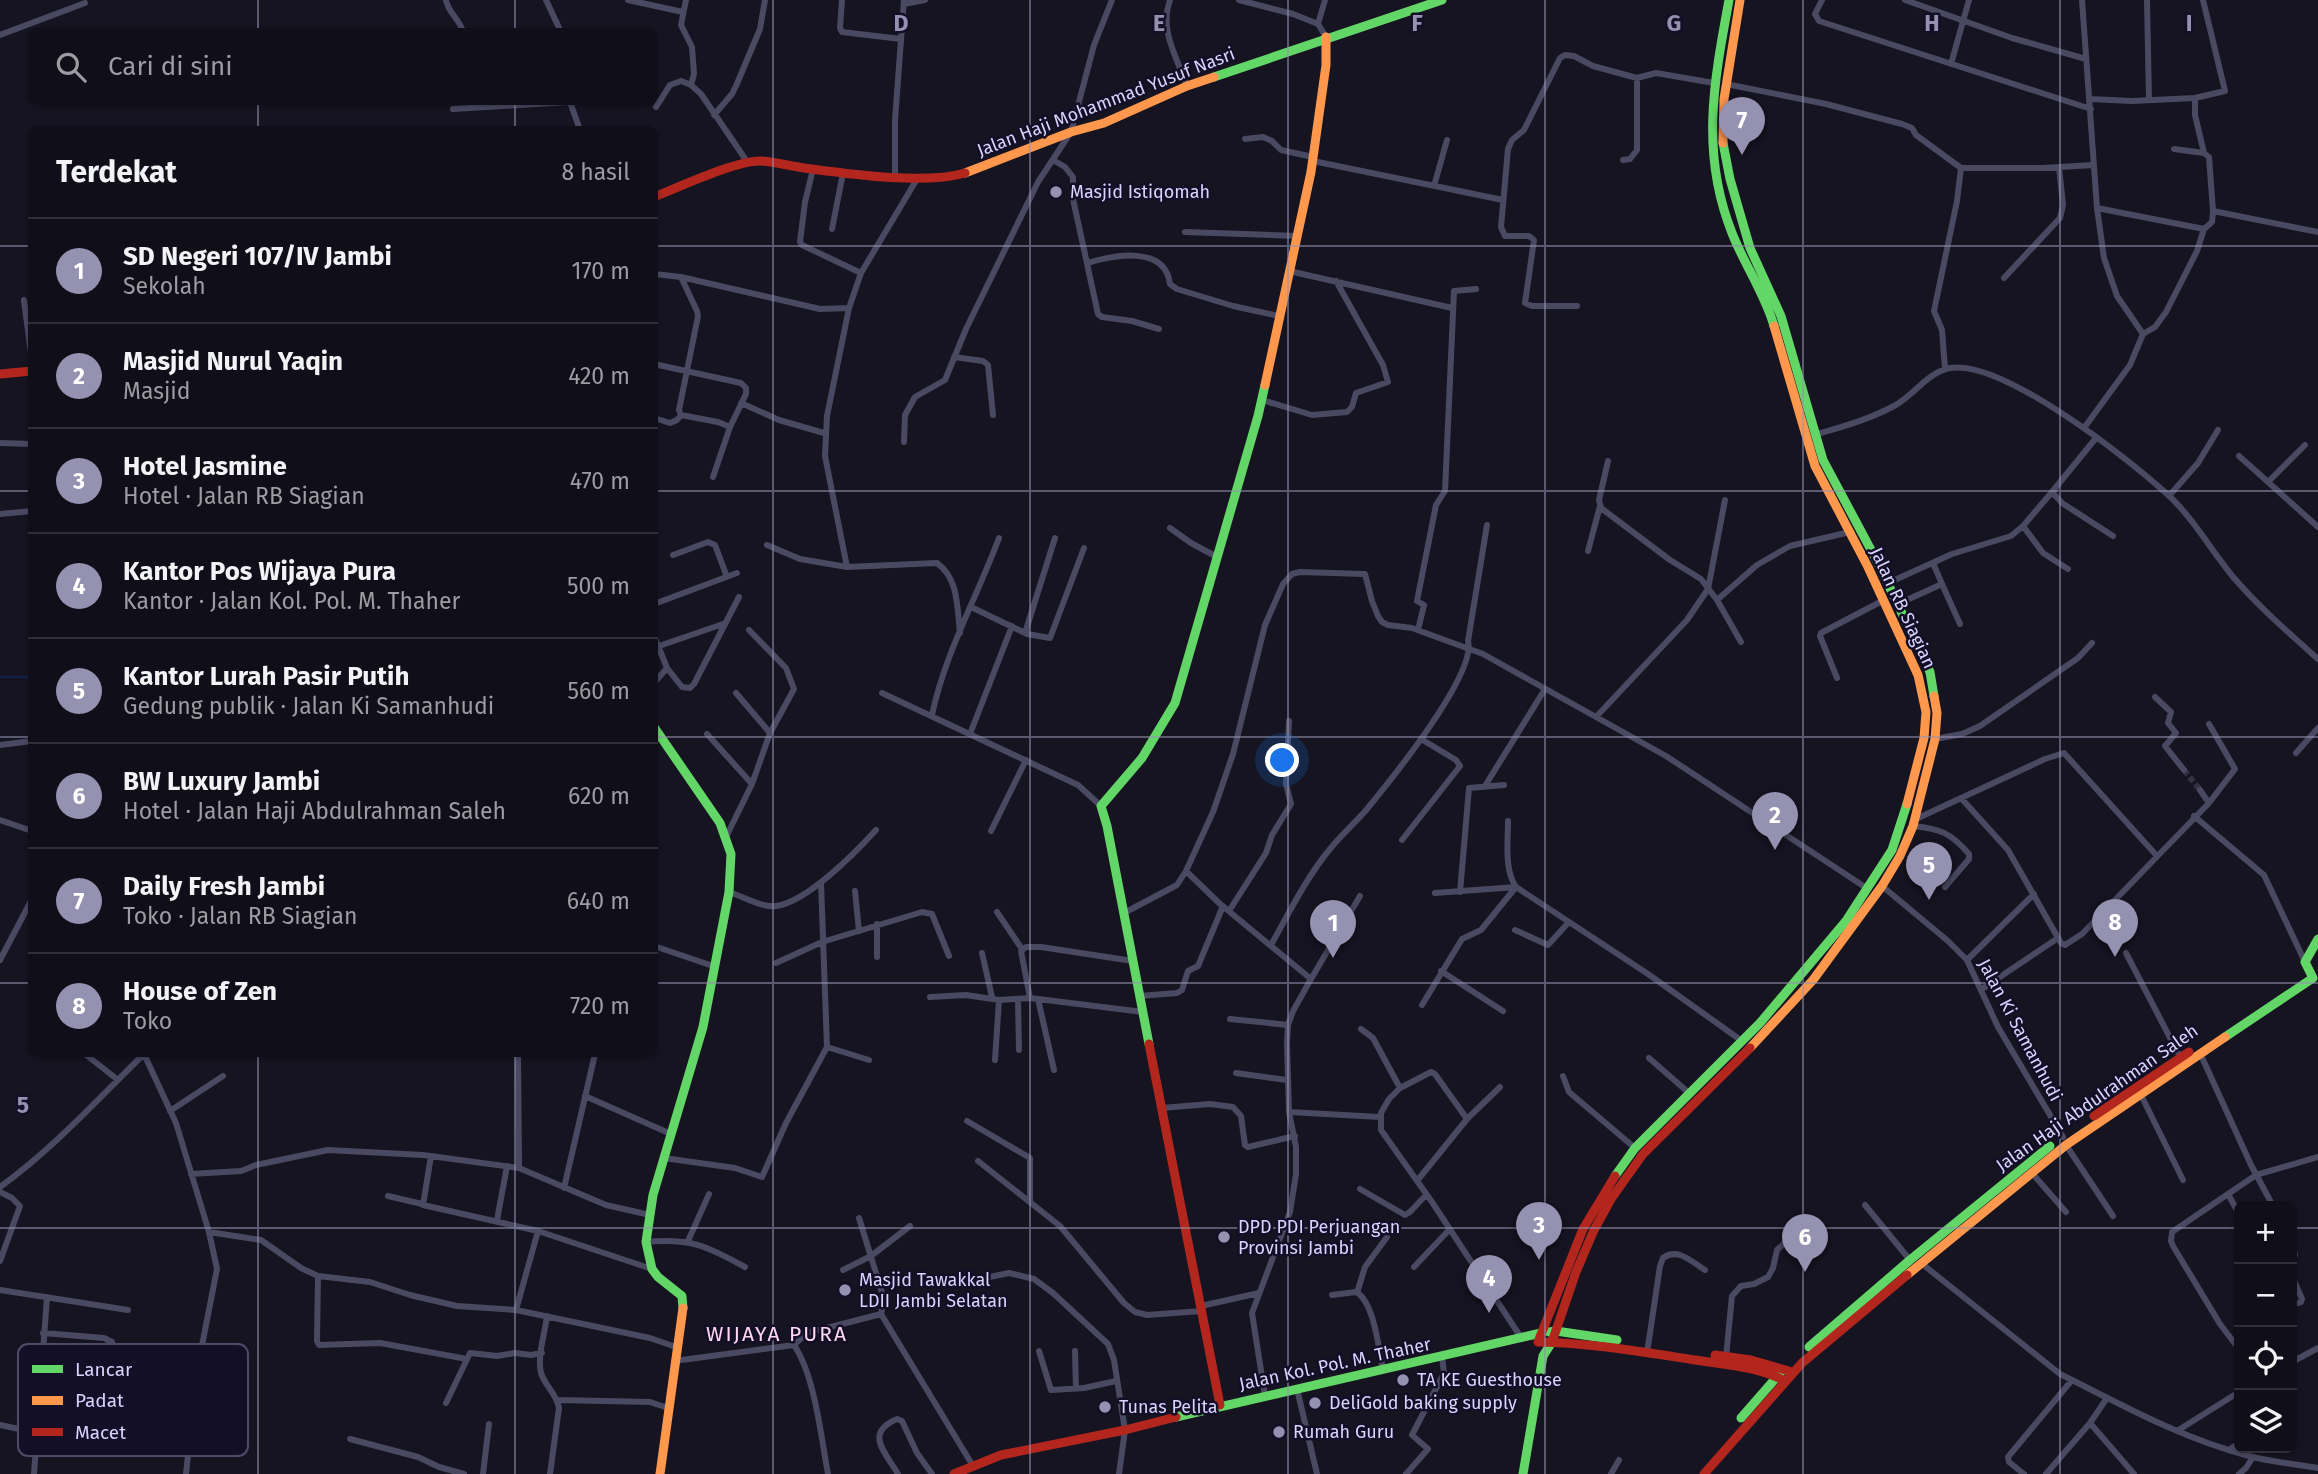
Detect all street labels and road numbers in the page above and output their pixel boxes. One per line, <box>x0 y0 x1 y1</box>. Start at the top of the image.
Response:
street label: Jalan Haji Mohammad Yusuf Nasri <box>974 43 1238 161</box>
street label: Jalan RB Siagian <box>1865 544 1941 672</box>
street label: Jalan Ki Samanhudi <box>1973 955 2067 1105</box>
street label: Jalan Haji Abdulrahman Saleh <box>1992 1020 2202 1176</box>
street label: Jalan Kol. Pol. M. Thaher <box>1237 1333 1433 1395</box>

